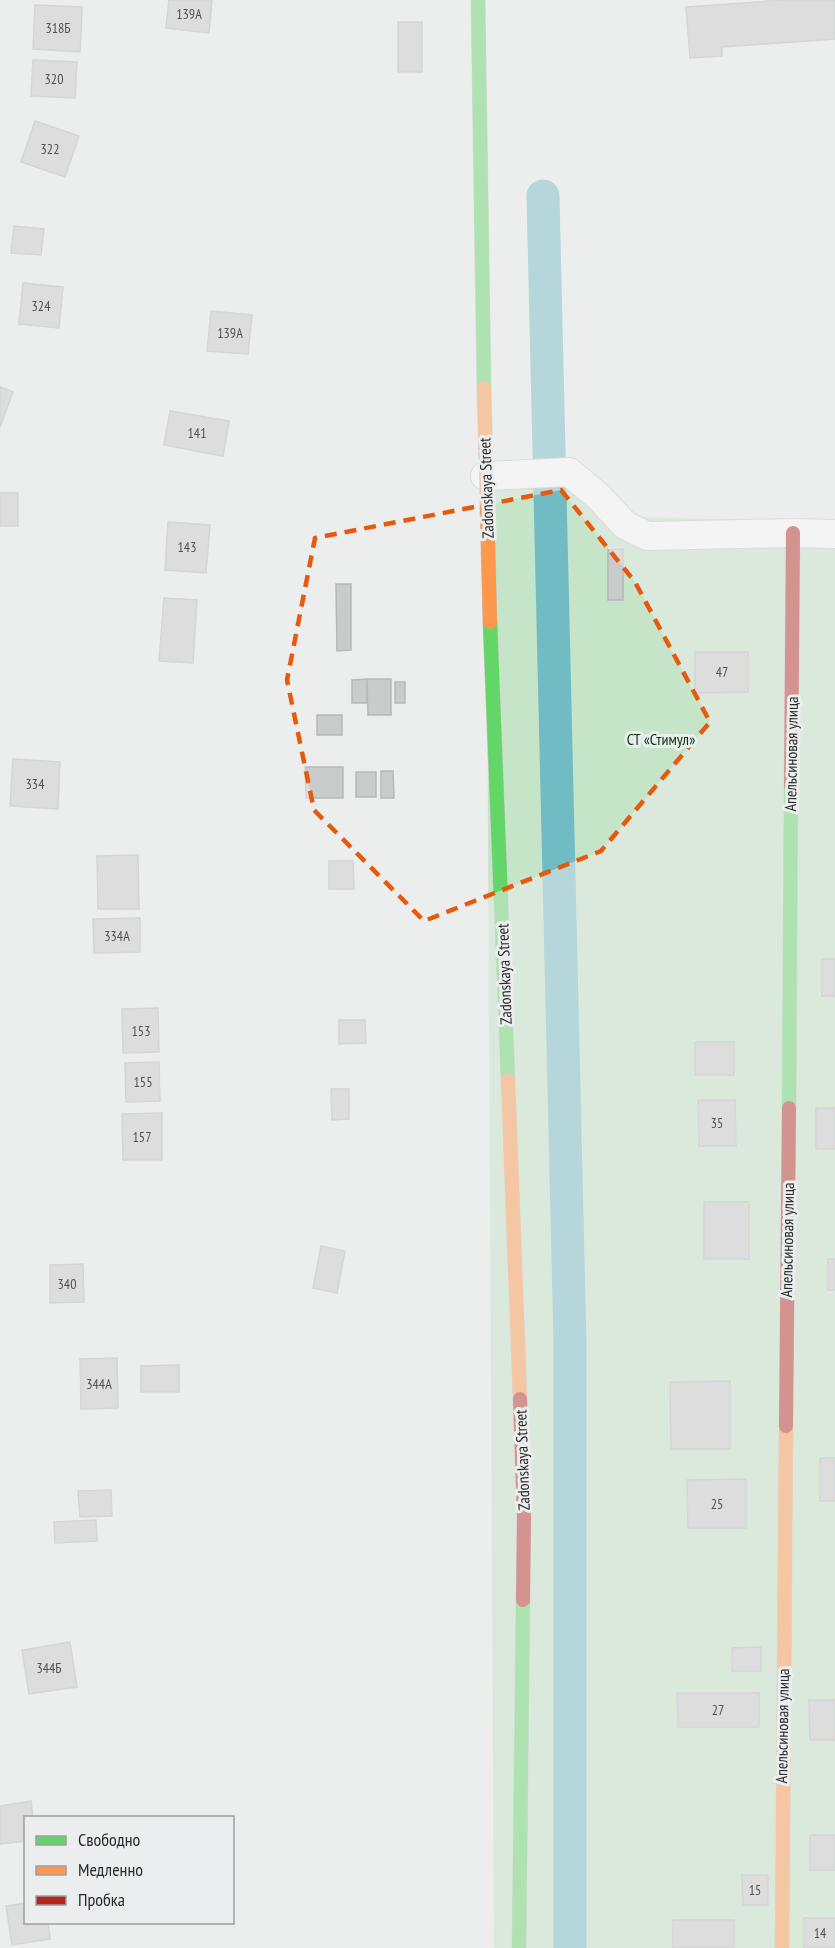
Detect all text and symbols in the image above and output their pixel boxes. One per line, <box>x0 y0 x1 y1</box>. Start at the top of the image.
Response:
house number: 139А <box>176 5 202 23</box>
house number: 318Б <box>45 19 71 37</box>
house number: 320 <box>45 70 63 88</box>
house number: 322 <box>41 140 59 158</box>
house number: 324 <box>32 297 51 315</box>
house number: 139А <box>217 324 243 342</box>
house number: 141 <box>188 424 206 442</box>
street label: Zadonskaya Street <box>474 437 498 539</box>
house number: 143 <box>178 538 196 556</box>
house number: 47 <box>716 663 728 681</box>
street label: Апельсиновая улица <box>780 696 802 812</box>
park label: СТ «Стимул» <box>627 729 695 749</box>
house number: 334 <box>26 775 45 793</box>
street label: Zadonskaya Street <box>492 923 516 1025</box>
house number: 334А <box>104 927 130 945</box>
house number: 153 <box>132 1022 150 1040</box>
house number: 155 <box>134 1073 152 1091</box>
house number: 35 <box>711 1114 723 1132</box>
house number: 157 <box>133 1128 151 1146</box>
street label: Апельсиновая улица <box>776 1182 798 1298</box>
house number: 340 <box>58 1275 76 1293</box>
house number: 344А <box>86 1375 112 1393</box>
street label: Zadonskaya Street <box>510 1409 534 1511</box>
house number: 25 <box>711 1495 723 1513</box>
house number: 344Б <box>36 1659 62 1677</box>
street label: Апельсиновая улица <box>771 1668 793 1784</box>
house number: 27 <box>712 1701 724 1719</box>
legend <box>24 1816 234 1924</box>
text: Свободно <box>78 1828 141 1851</box>
text: Медленно <box>78 1858 143 1881</box>
house number: 15 <box>749 1881 761 1899</box>
text: Пробка <box>78 1888 125 1911</box>
house number: 14 <box>814 1924 827 1942</box>

